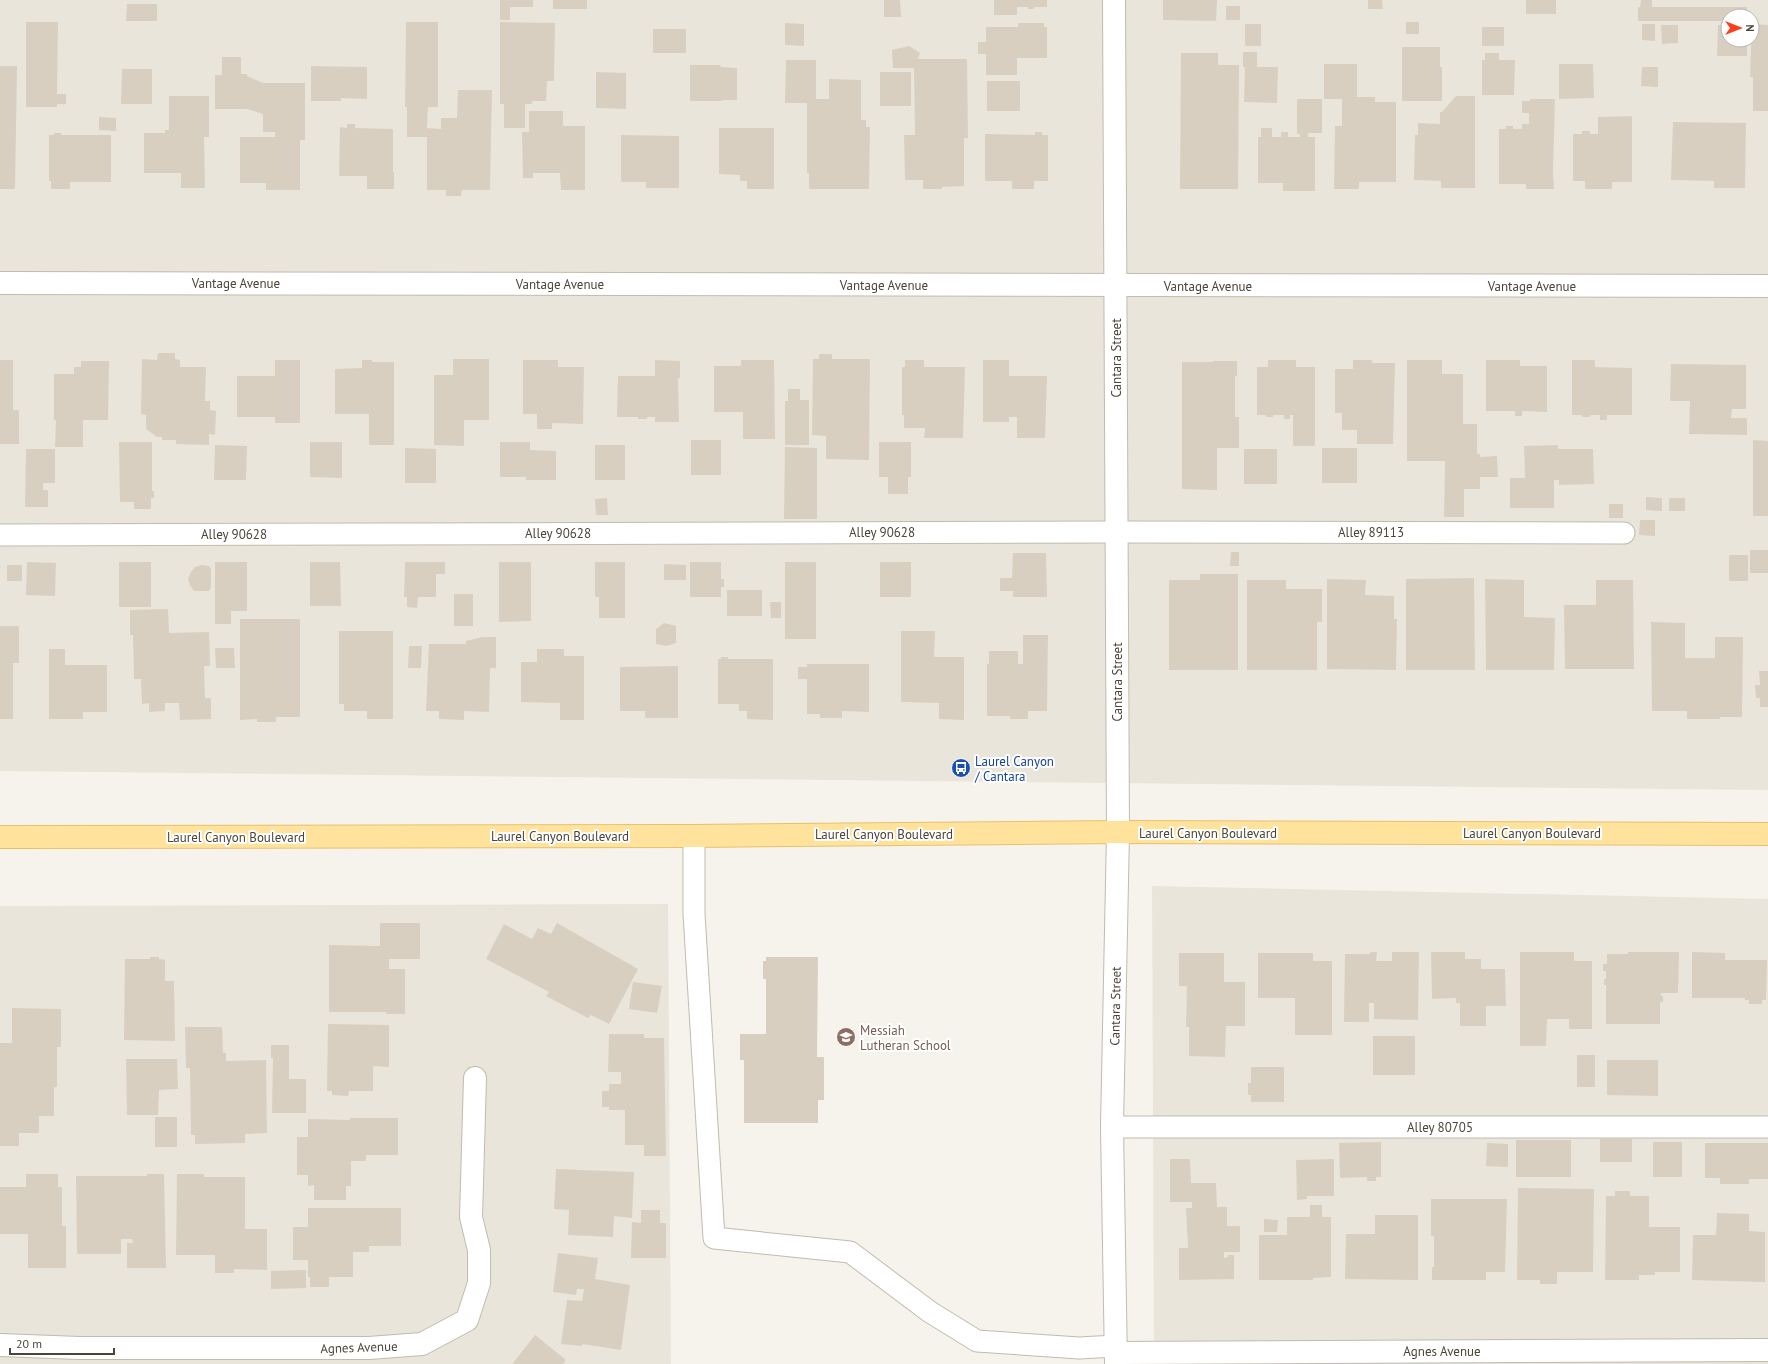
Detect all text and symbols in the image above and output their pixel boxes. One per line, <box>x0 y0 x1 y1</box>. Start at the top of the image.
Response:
north arrow <box>1720 8 1760 48</box>
text: N <box>1743 24 1757 32</box>
street label: Vantage Avenue <box>191 275 280 292</box>
street label: Vantage Avenue <box>515 276 604 293</box>
street label: Vantage Avenue <box>839 277 928 294</box>
street label: Vantage Avenue <box>1163 278 1252 295</box>
street label: Vantage Avenue <box>1487 278 1576 295</box>
street label: Cantara Street <box>1108 318 1125 398</box>
street label: Alley 90628 <box>849 524 915 541</box>
street label: Alley 89113 <box>1338 524 1404 541</box>
street label: Alley 90628 <box>525 525 591 542</box>
street label: Alley 90628 <box>201 526 267 543</box>
street label: Cantara Street <box>1109 642 1126 722</box>
place label: Laurel Canyon / Cantara <box>974 753 1054 785</box>
bus stop icon: Laurel Canyon / Cantara <box>950 757 972 779</box>
street label: Laurel Canyon Boulevard <box>1139 825 1277 842</box>
street label: Laurel Canyon Boulevard <box>1463 825 1601 842</box>
street label: Laurel Canyon Boulevard <box>815 826 953 843</box>
street label: Laurel Canyon Boulevard <box>491 828 629 845</box>
street label: Laurel Canyon Boulevard <box>167 829 305 846</box>
street label: Cantara Street <box>1106 966 1125 1046</box>
place label: Messiah Lutheran School <box>860 1022 951 1054</box>
school or university icon: Messiah Lutheran School <box>835 1026 857 1048</box>
street label: Alley 80705 <box>1407 1119 1473 1136</box>
scale bar <box>10 1330 114 1356</box>
text: 20 m <box>16 1336 42 1351</box>
street label: Agnes Avenue <box>320 1338 398 1357</box>
street label: Agnes Avenue <box>1403 1343 1481 1360</box>

